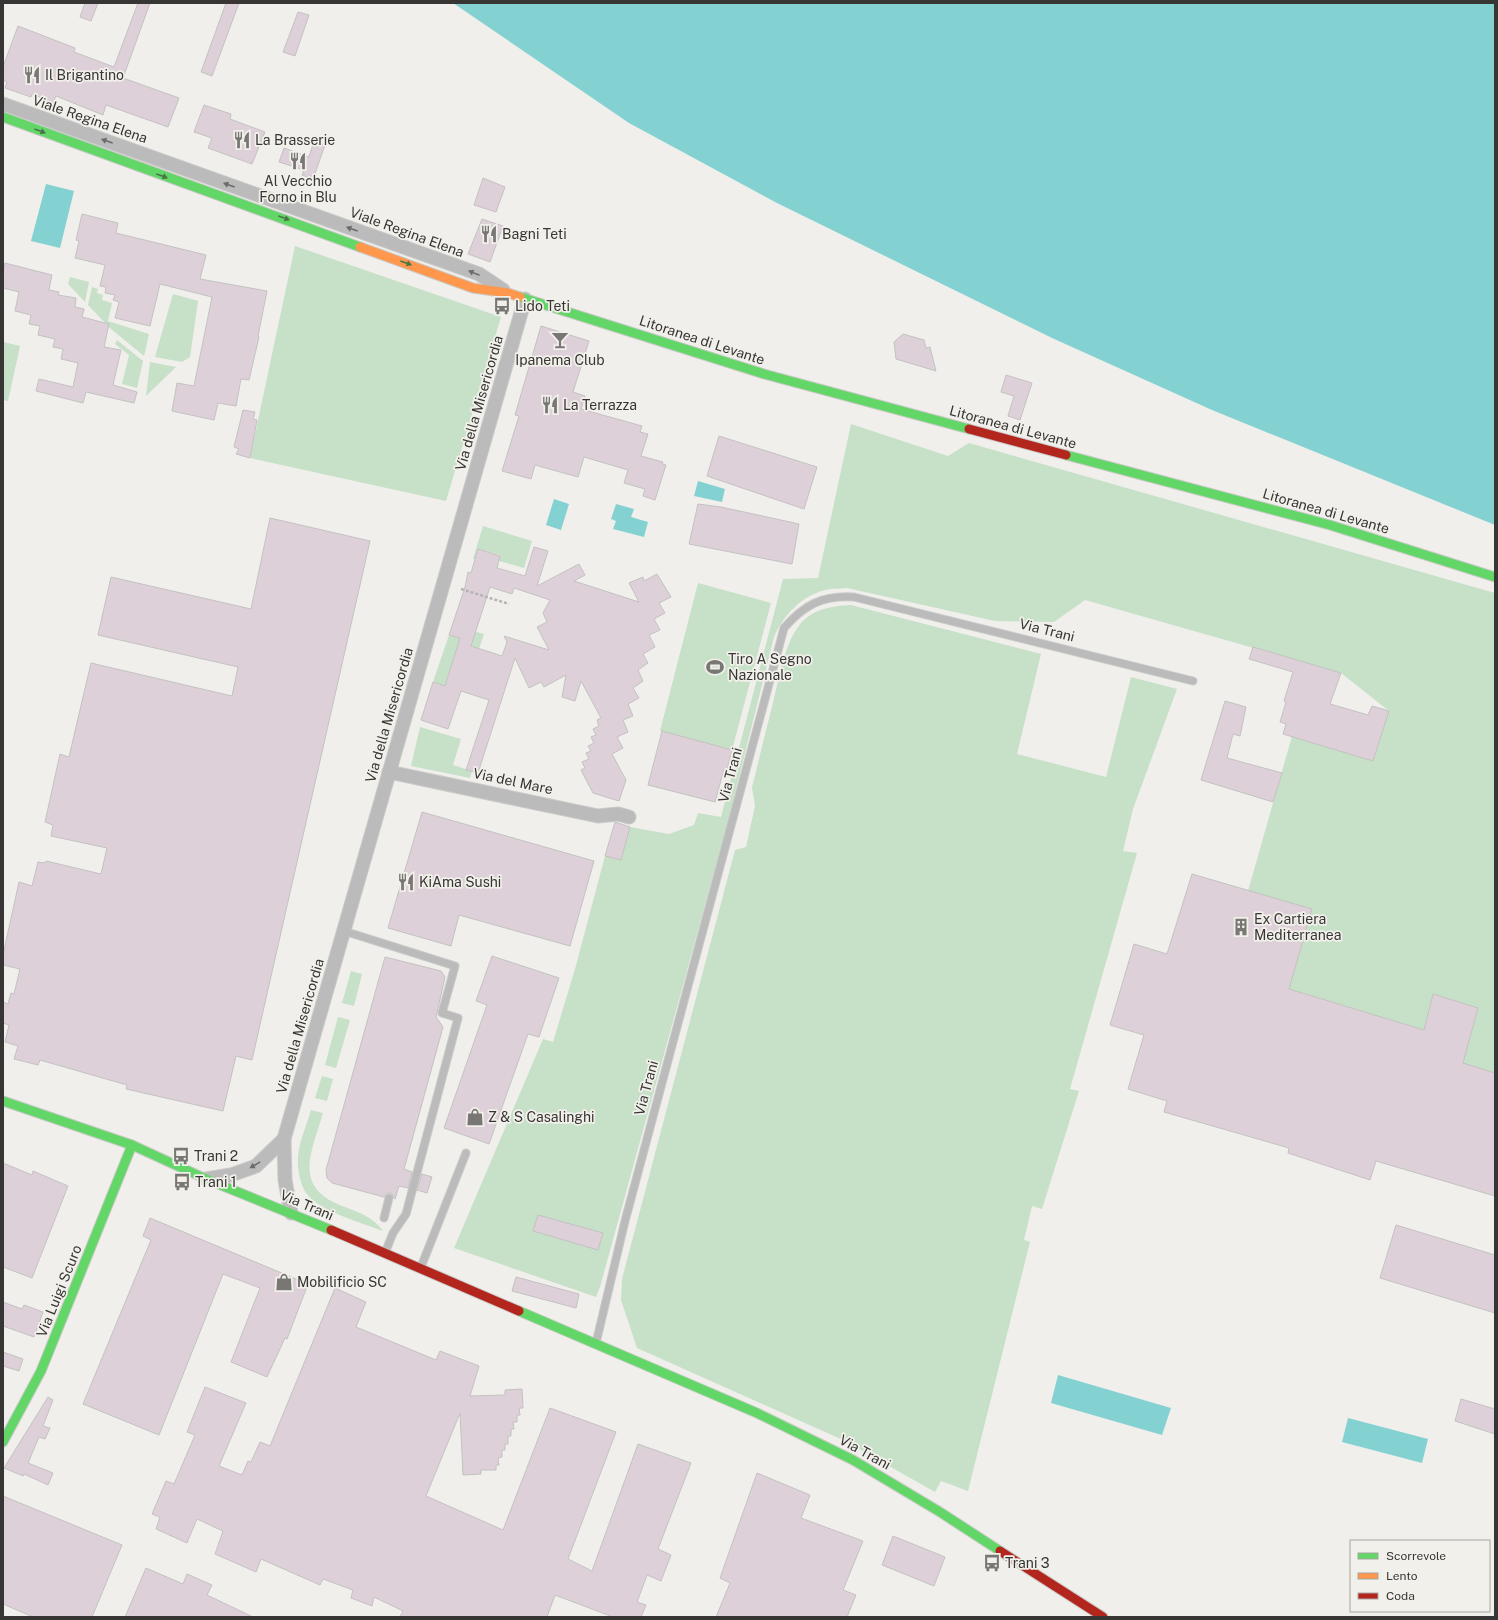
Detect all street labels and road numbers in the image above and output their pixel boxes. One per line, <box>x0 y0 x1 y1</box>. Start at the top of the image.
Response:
street label: Viale Regina Elena <box>30 92 150 146</box>
street label: Viale Regina Elena <box>348 204 466 260</box>
street label: Litoranea di Levante <box>637 312 767 368</box>
street label: Via della Misericordia <box>452 334 506 472</box>
street label: Litoranea di Levante <box>948 402 1078 452</box>
street label: Litoranea di Levante <box>1261 485 1391 537</box>
street label: Via Trani <box>1018 615 1076 645</box>
street label: Via della Misericordia <box>362 646 416 784</box>
street label: Via Trani <box>715 746 745 804</box>
street label: Via del Mare <box>472 765 554 797</box>
street label: Via della Misericordia <box>273 957 327 1095</box>
street label: Via Trani <box>631 1059 661 1117</box>
street label: Via Trani <box>278 1187 336 1223</box>
street label: Via Luigi Scuro <box>33 1243 85 1339</box>
street label: Via Trani <box>836 1431 894 1473</box>

